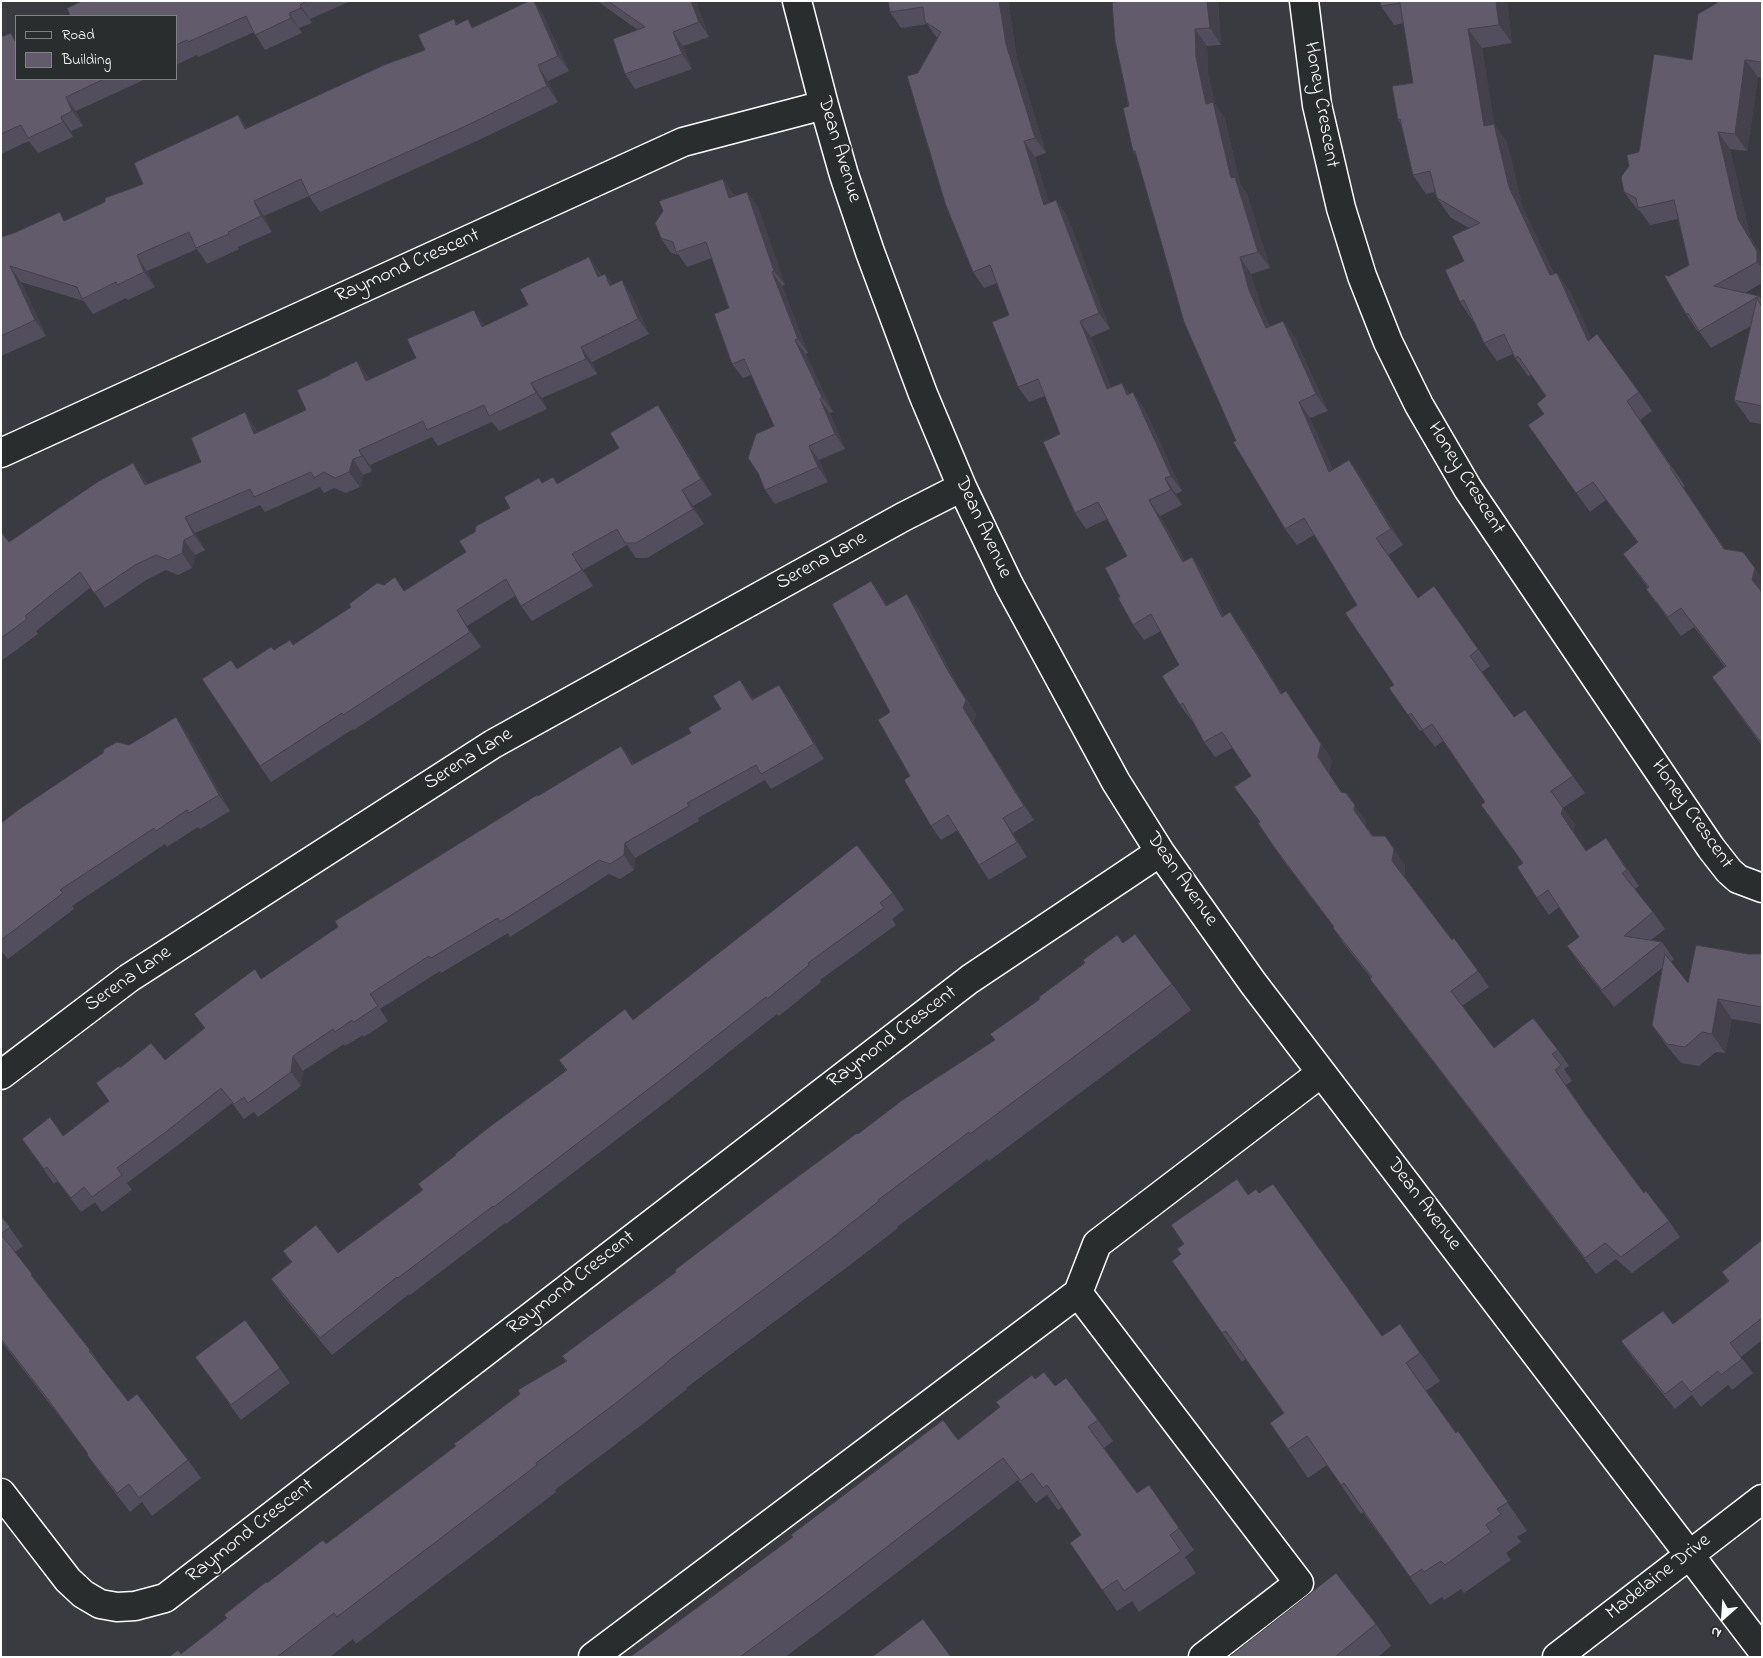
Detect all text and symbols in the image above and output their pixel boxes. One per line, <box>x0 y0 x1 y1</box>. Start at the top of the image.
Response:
legend <box>15 15 178 80</box>
text: Road <box>62 24 95 46</box>
street label: Honey Crescent <box>1297 40 1343 170</box>
text: Building <box>62 49 111 71</box>
street label: Dean Avenue <box>811 94 865 206</box>
street label: Raymond Crescent <box>332 224 484 310</box>
street label: Honey Crescent <box>1421 418 1509 540</box>
street label: Dean Avenue <box>948 473 1016 583</box>
street label: Serena Lane <box>773 527 871 597</box>
street label: Serena Lane <box>420 723 518 797</box>
street label: Honey Crescent <box>1645 756 1737 874</box>
street label: Dean Avenue <box>1140 828 1222 932</box>
street label: Serena Lane <box>81 942 177 1018</box>
street label: Raymond Crescent <box>824 982 962 1094</box>
street label: Dean Avenue <box>1381 1154 1465 1256</box>
street label: Raymond Crescent <box>503 1227 641 1341</box>
street label: Raymond Crescent <box>182 1475 320 1589</box>
street label: Madelaine Drive <box>1602 1530 1716 1626</box>
north arrow <box>1698 1593 1748 1643</box>
text: N <box>1707 1620 1725 1643</box>

